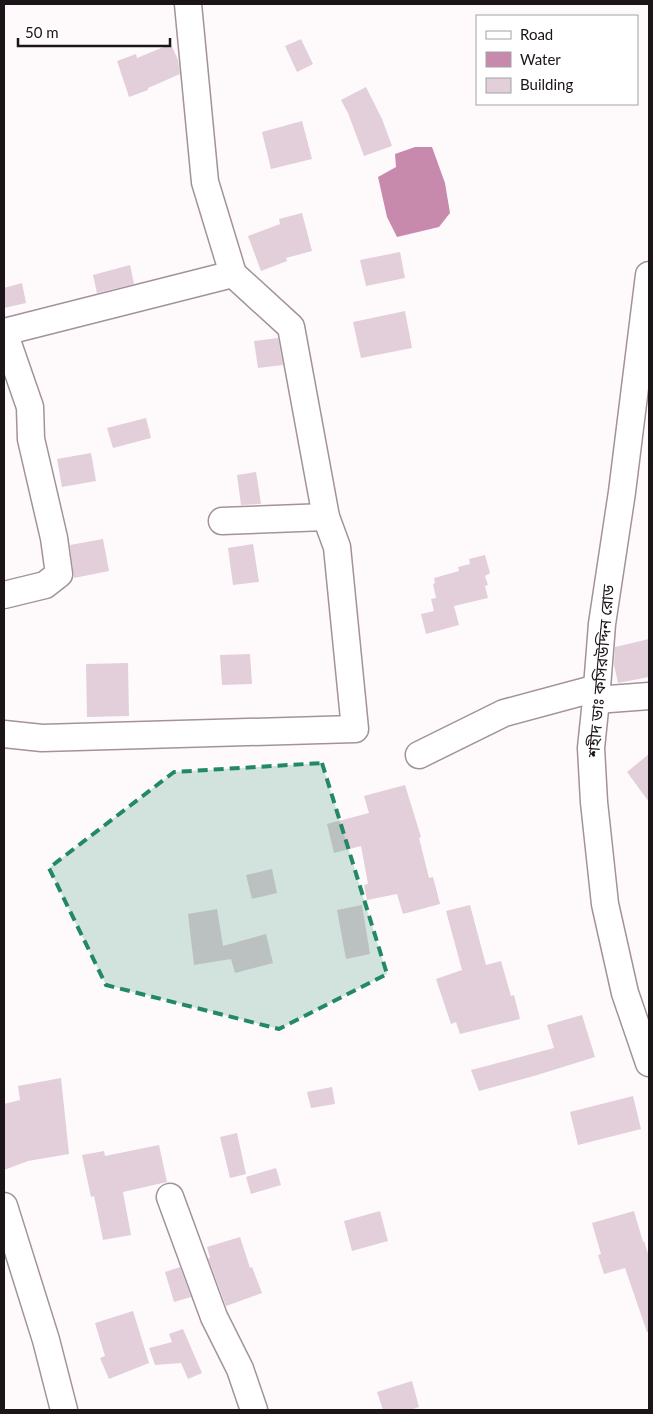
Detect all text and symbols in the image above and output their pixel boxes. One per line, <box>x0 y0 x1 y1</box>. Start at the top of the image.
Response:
scale bar <box>18 15 170 47</box>
legend <box>476 15 638 105</box>
text: 50 m <box>25 23 59 41</box>
text: Road <box>520 25 553 43</box>
text: Water <box>520 50 561 68</box>
text: Building <box>520 75 573 93</box>
street label: শহীদ ডাঃ কসিরউদ্দিন রোড <box>583 583 617 759</box>

